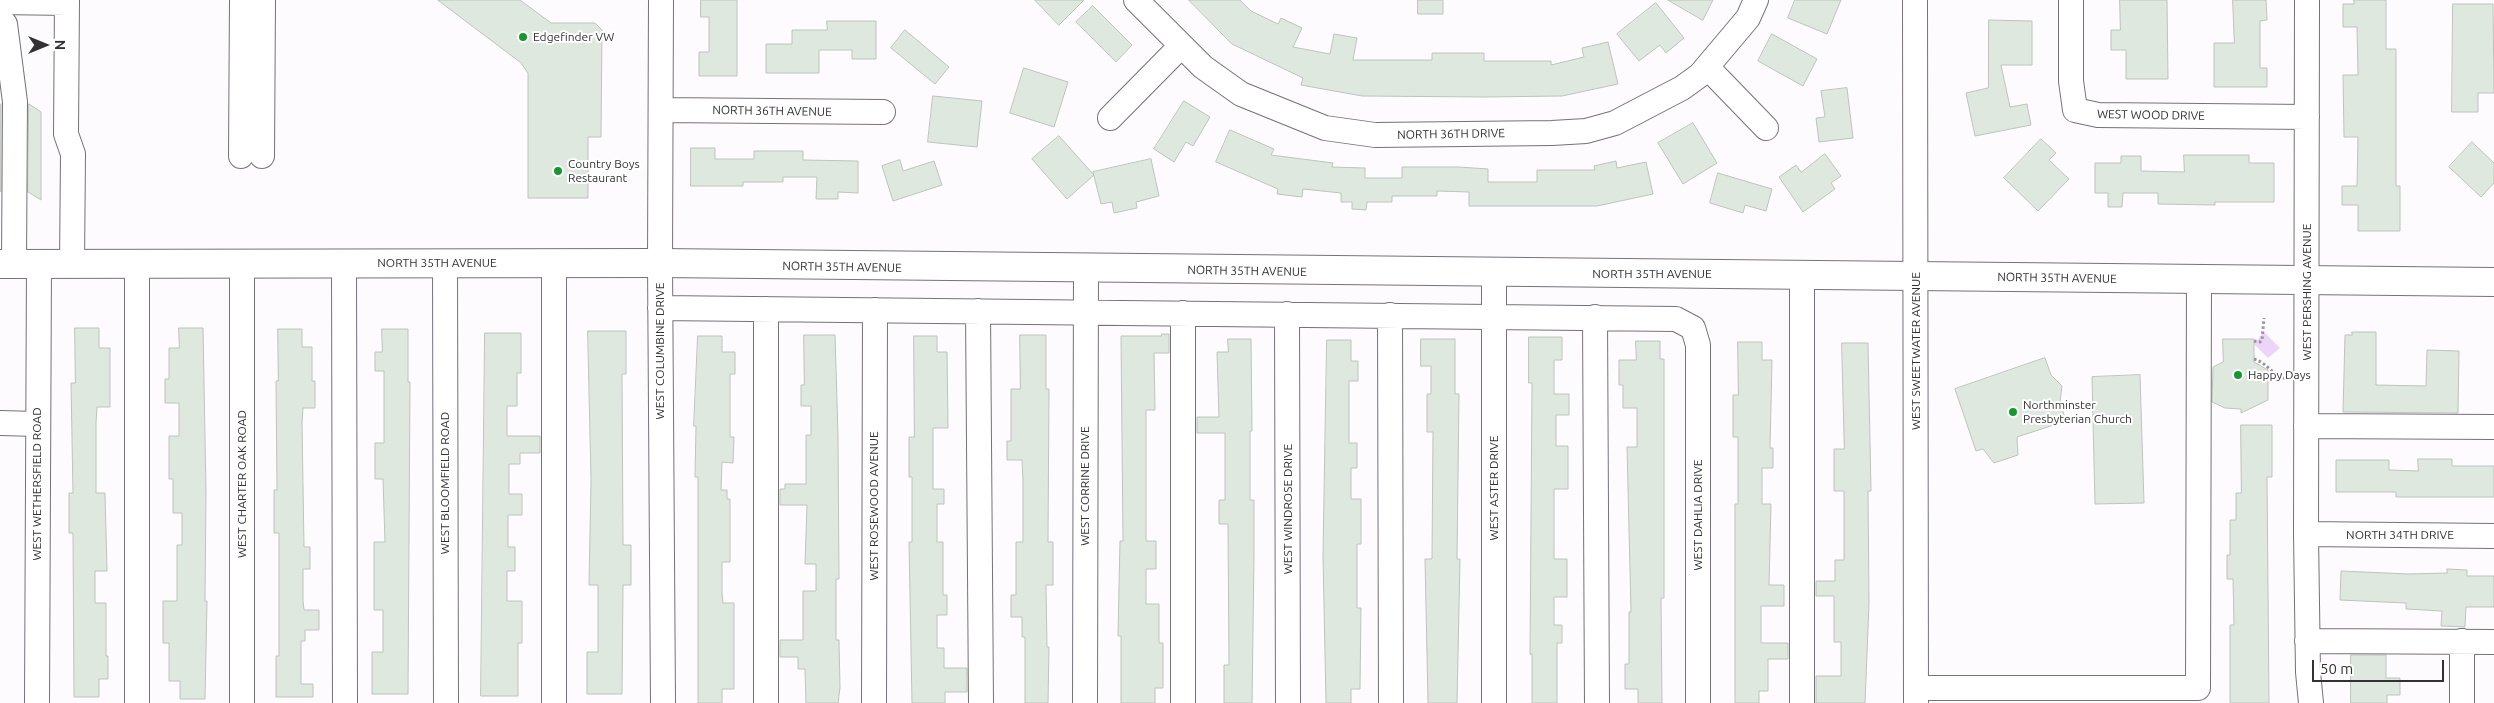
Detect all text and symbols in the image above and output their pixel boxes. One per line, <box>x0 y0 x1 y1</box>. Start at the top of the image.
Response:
north arrow <box>20 20 70 70</box>
place label: Edgefinder VW <box>533 30 614 44</box>
marker: Edgefinder VW <box>517 31 529 43</box>
text: N <box>52 40 68 50</box>
street label: NORTH 36TH AVENUE <box>712 103 832 119</box>
street label: WEST WOOD DRIVE <box>2097 107 2205 123</box>
street label: NORTH 36TH DRIVE <box>1397 126 1505 142</box>
place label: Country Boys Restaurant <box>568 157 640 185</box>
marker: Country Boys Restaurant <box>552 165 564 177</box>
street label: WEST PERSHING AVENUE <box>2300 224 2314 360</box>
street label: NORTH 35TH AVENUE <box>377 256 497 270</box>
street label: NORTH 35TH AVENUE <box>782 259 902 275</box>
street label: NORTH 35TH AVENUE <box>1187 263 1307 279</box>
street label: NORTH 35TH AVENUE <box>1592 267 1712 281</box>
street label: NORTH 35TH AVENUE <box>1997 270 2117 286</box>
street label: WEST SWEETWATER AVENUE <box>1909 272 1923 430</box>
street label: WEST COLUMBINE DRIVE <box>653 283 667 419</box>
place label: Happy Days <box>2248 368 2311 382</box>
marker: Happy Days <box>2232 369 2244 381</box>
place label: Northminster Presbyterian Church <box>2023 398 2132 426</box>
marker: Northminster Presbyterian Church <box>2007 406 2019 418</box>
street label: WEST WETHERSFIELD ROAD <box>30 407 44 561</box>
street label: WEST CHARTER OAK ROAD <box>235 410 249 558</box>
street label: WEST BLOOMFIELD ROAD <box>438 412 452 554</box>
street label: WEST CORRINE DRIVE <box>1078 426 1092 546</box>
street label: WEST ROSEWOOD AVENUE <box>867 431 881 581</box>
street label: WEST ASTER DRIVE <box>1487 436 1501 540</box>
street label: WEST WINDROSE DRIVE <box>1281 444 1295 574</box>
street label: WEST DAHLIA DRIVE <box>1691 459 1705 571</box>
street label: NORTH 34TH DRIVE <box>2346 528 2454 542</box>
scale bar <box>2314 650 2446 682</box>
text: 50 m <box>2320 660 2353 677</box>

